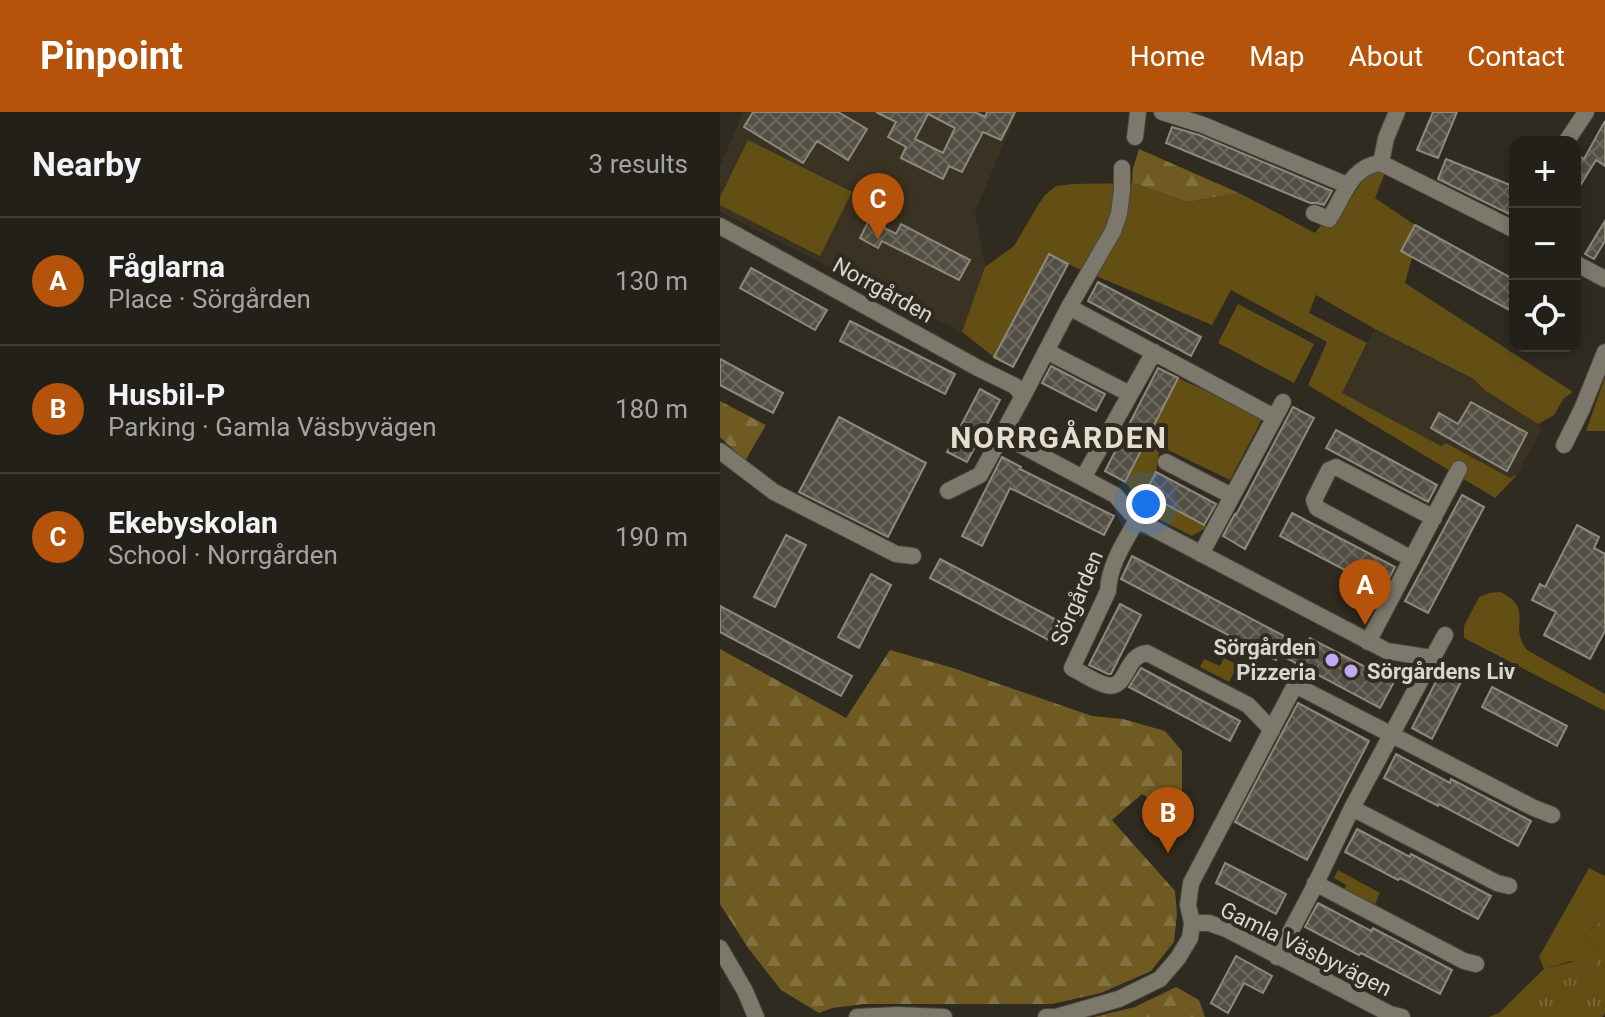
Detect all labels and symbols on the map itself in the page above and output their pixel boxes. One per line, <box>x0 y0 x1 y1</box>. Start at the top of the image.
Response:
pin: C <box>852 173 904 239</box>
street label: Norrgården <box>829 252 937 328</box>
district label: NORRGÅRDEN <box>950 419 1168 455</box>
your location <box>1126 484 1166 524</box>
street label: Sörgården <box>1046 547 1108 649</box>
pin: A <box>1339 559 1391 625</box>
place label: Sörgården Pizzeria <box>1213 635 1316 685</box>
marker: Sörgården Pizzeria <box>1323 651 1341 669</box>
place label: Sörgårdens Liv <box>1367 659 1515 684</box>
marker: Sörgårdens Liv <box>1342 662 1360 680</box>
pin: B <box>1142 787 1194 853</box>
street label: Gamla Väsbyvägen <box>1216 897 1396 1001</box>

